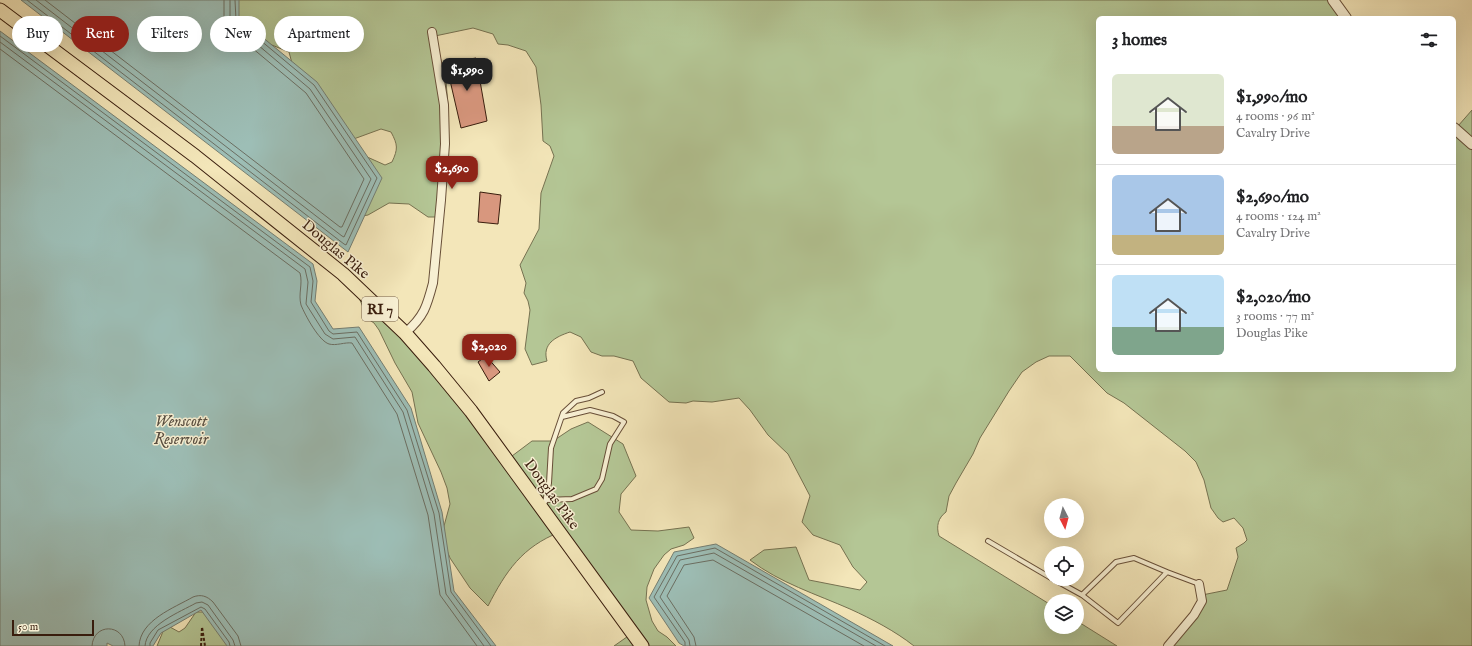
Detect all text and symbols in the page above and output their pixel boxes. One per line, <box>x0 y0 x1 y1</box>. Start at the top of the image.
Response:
chip: Buy <box>12 16 63 52</box>
chip: Rent <box>71 16 129 52</box>
chip: Filters <box>137 16 202 52</box>
chip: New <box>210 16 266 52</box>
chip: Apartment <box>274 16 364 52</box>
icon: filters <box>1418 29 1440 51</box>
text: 3 homes <box>1112 30 1167 51</box>
pin: $1,990 <box>434 58 500 92</box>
text: $1,990 <box>450 62 484 79</box>
text: $1,990/mo <box>1236 87 1308 108</box>
icon: home <box>1144 90 1192 138</box>
text: 4 rooms · 96 m² <box>1236 108 1315 125</box>
text: Cavalry Drive <box>1236 125 1310 142</box>
pin: $2,690 <box>419 156 485 190</box>
text: $2,690 <box>435 160 469 177</box>
text: $2,690/mo <box>1236 187 1309 208</box>
icon: home <box>1144 191 1192 239</box>
text: 4 rooms · 124 m² <box>1236 208 1321 225</box>
street label: Douglas Pike <box>298 216 374 283</box>
text: Cavalry Drive <box>1236 225 1310 242</box>
text: $2,020/mo <box>1236 287 1311 308</box>
icon: home <box>1144 291 1192 339</box>
road number: RI 7 <box>362 297 398 321</box>
text: 3 rooms · 77 m² <box>1236 308 1314 325</box>
text: Douglas Pike <box>1236 325 1308 342</box>
pin: $2,020 <box>456 334 522 368</box>
text: $2,020 <box>471 338 507 355</box>
water label: Wenscott Reservoir <box>154 412 210 450</box>
street label: Douglas Pike <box>520 455 584 533</box>
north arrow <box>1044 498 1084 538</box>
map controls <box>1044 498 1084 634</box>
button: locate <box>1044 546 1084 586</box>
button: layers <box>1044 594 1084 634</box>
scale bar <box>12 618 94 637</box>
text: 50 m <box>18 620 38 634</box>

